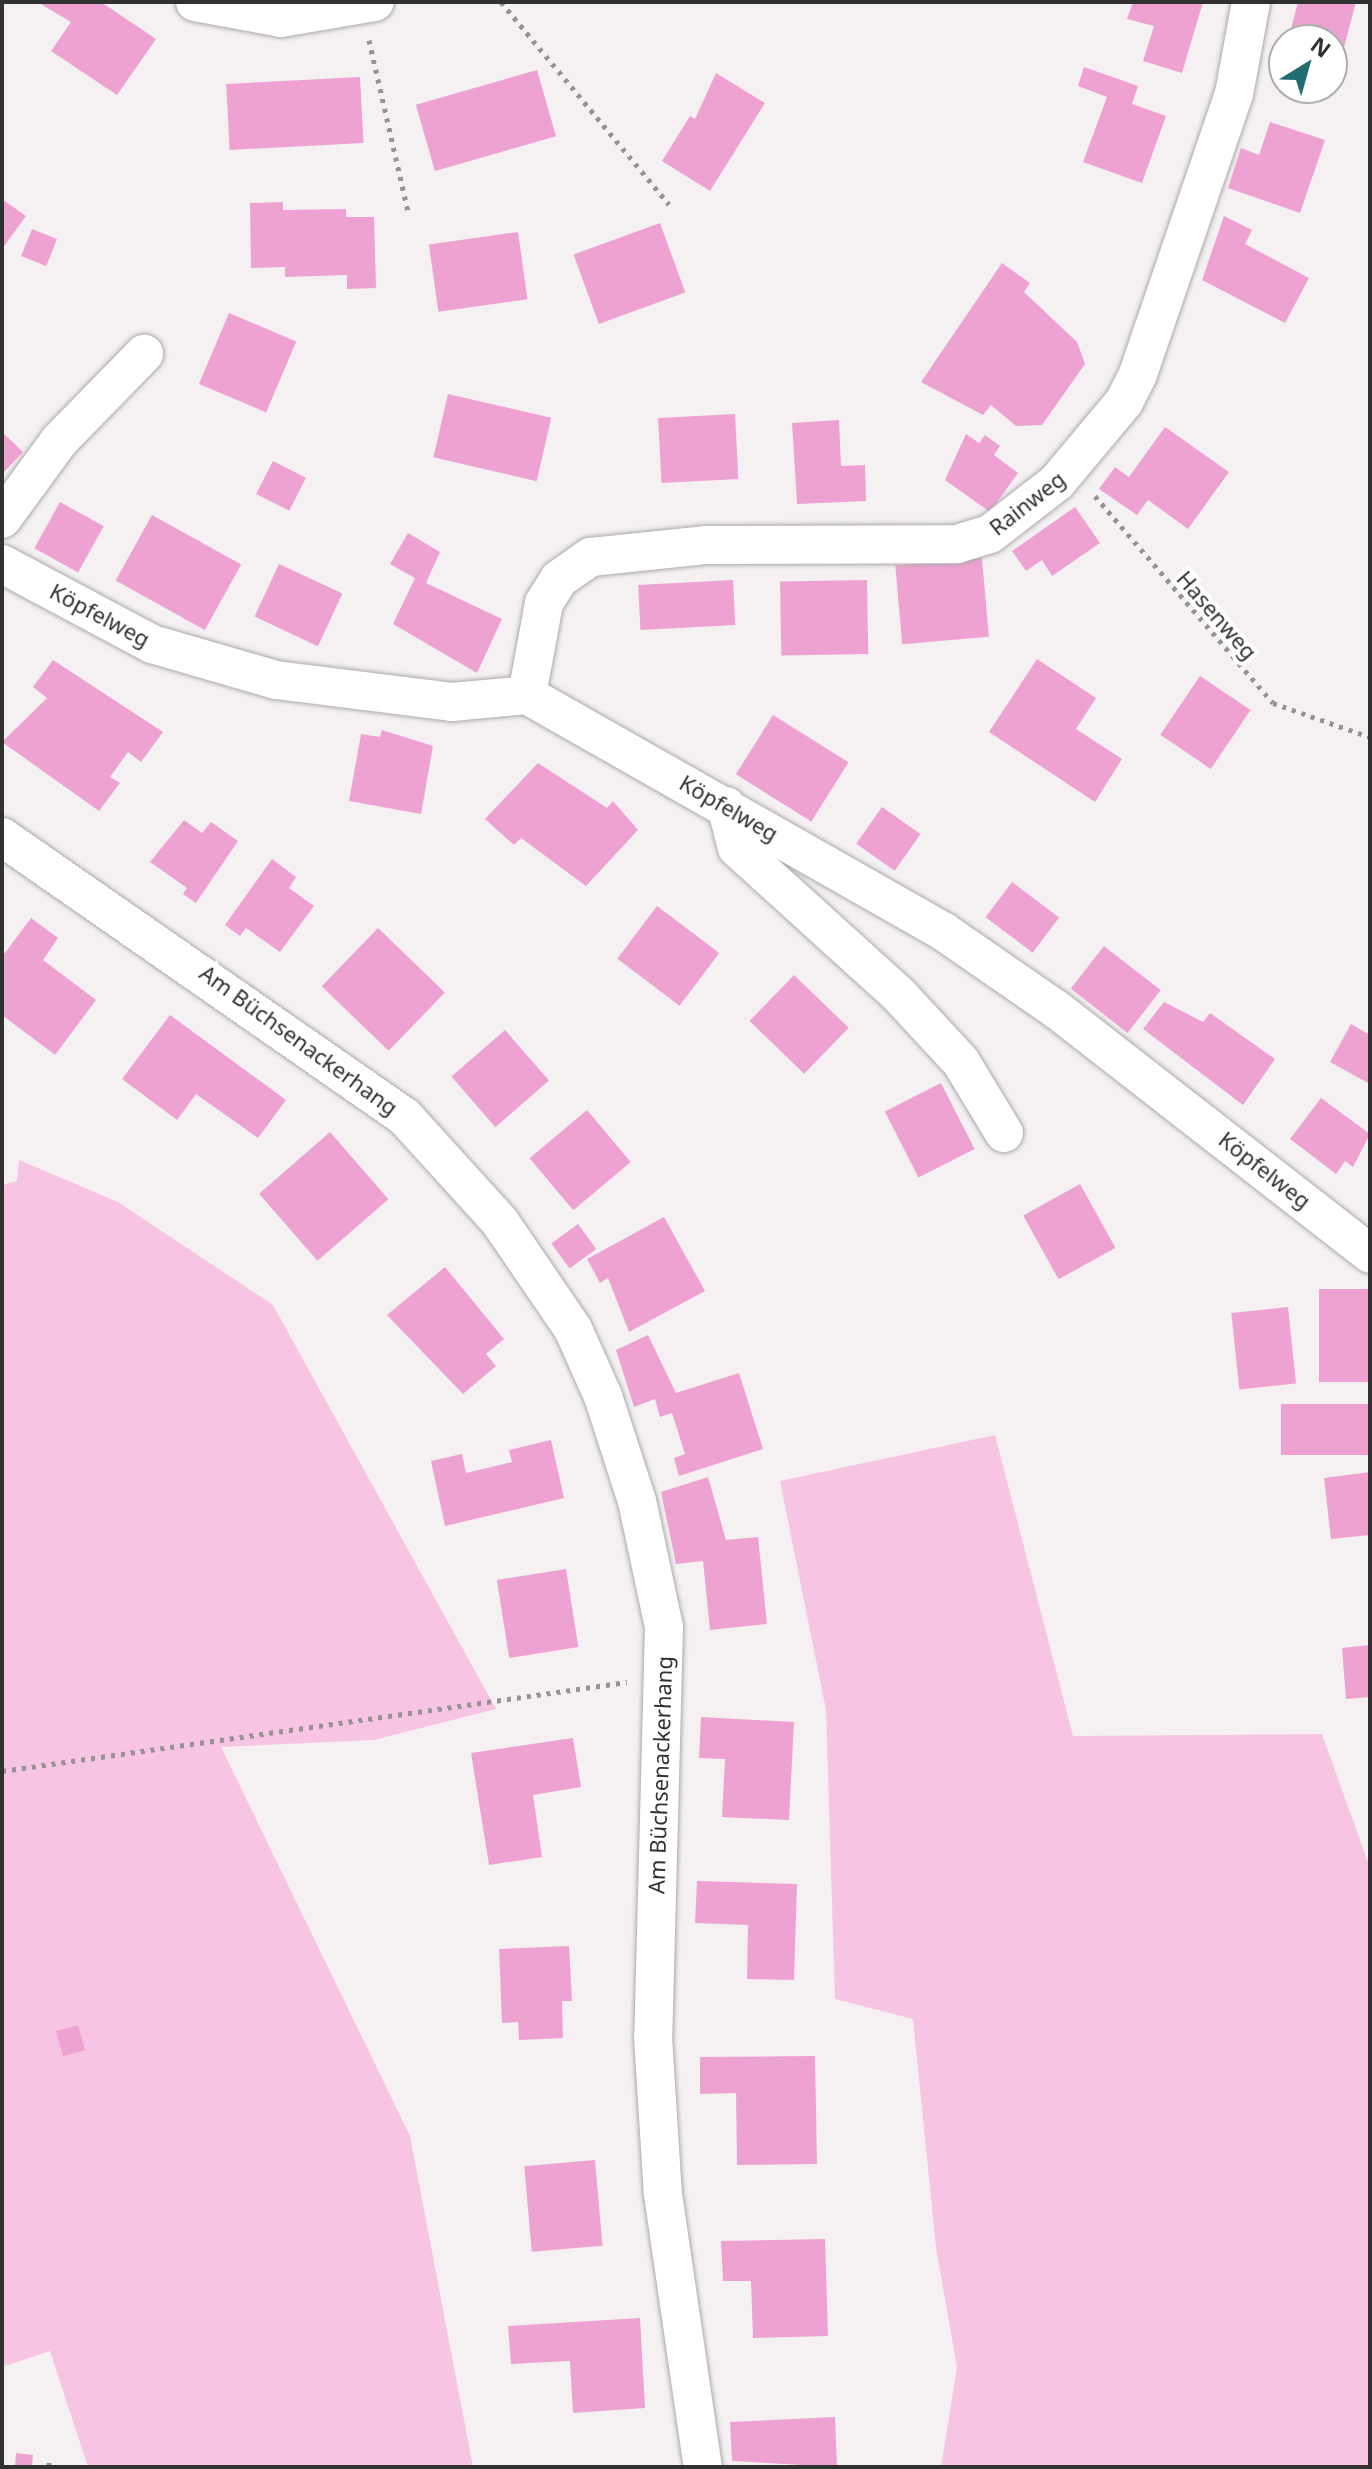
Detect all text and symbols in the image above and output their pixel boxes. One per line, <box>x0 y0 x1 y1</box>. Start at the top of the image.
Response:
north arrow <box>1268 24 1348 104</box>
text: N <box>1305 29 1337 64</box>
street label: Rainweg <box>984 465 1070 541</box>
street label: Hasenweg <box>1171 565 1263 665</box>
street label: Köpfelweg <box>46 578 154 652</box>
street label: Köpfelweg <box>675 769 783 847</box>
street label: Am Büchsenackerhang <box>195 959 403 1121</box>
street label: Köpfelweg <box>1214 1126 1316 1214</box>
street label: Am Büchsenackerhang <box>643 1656 677 1894</box>

